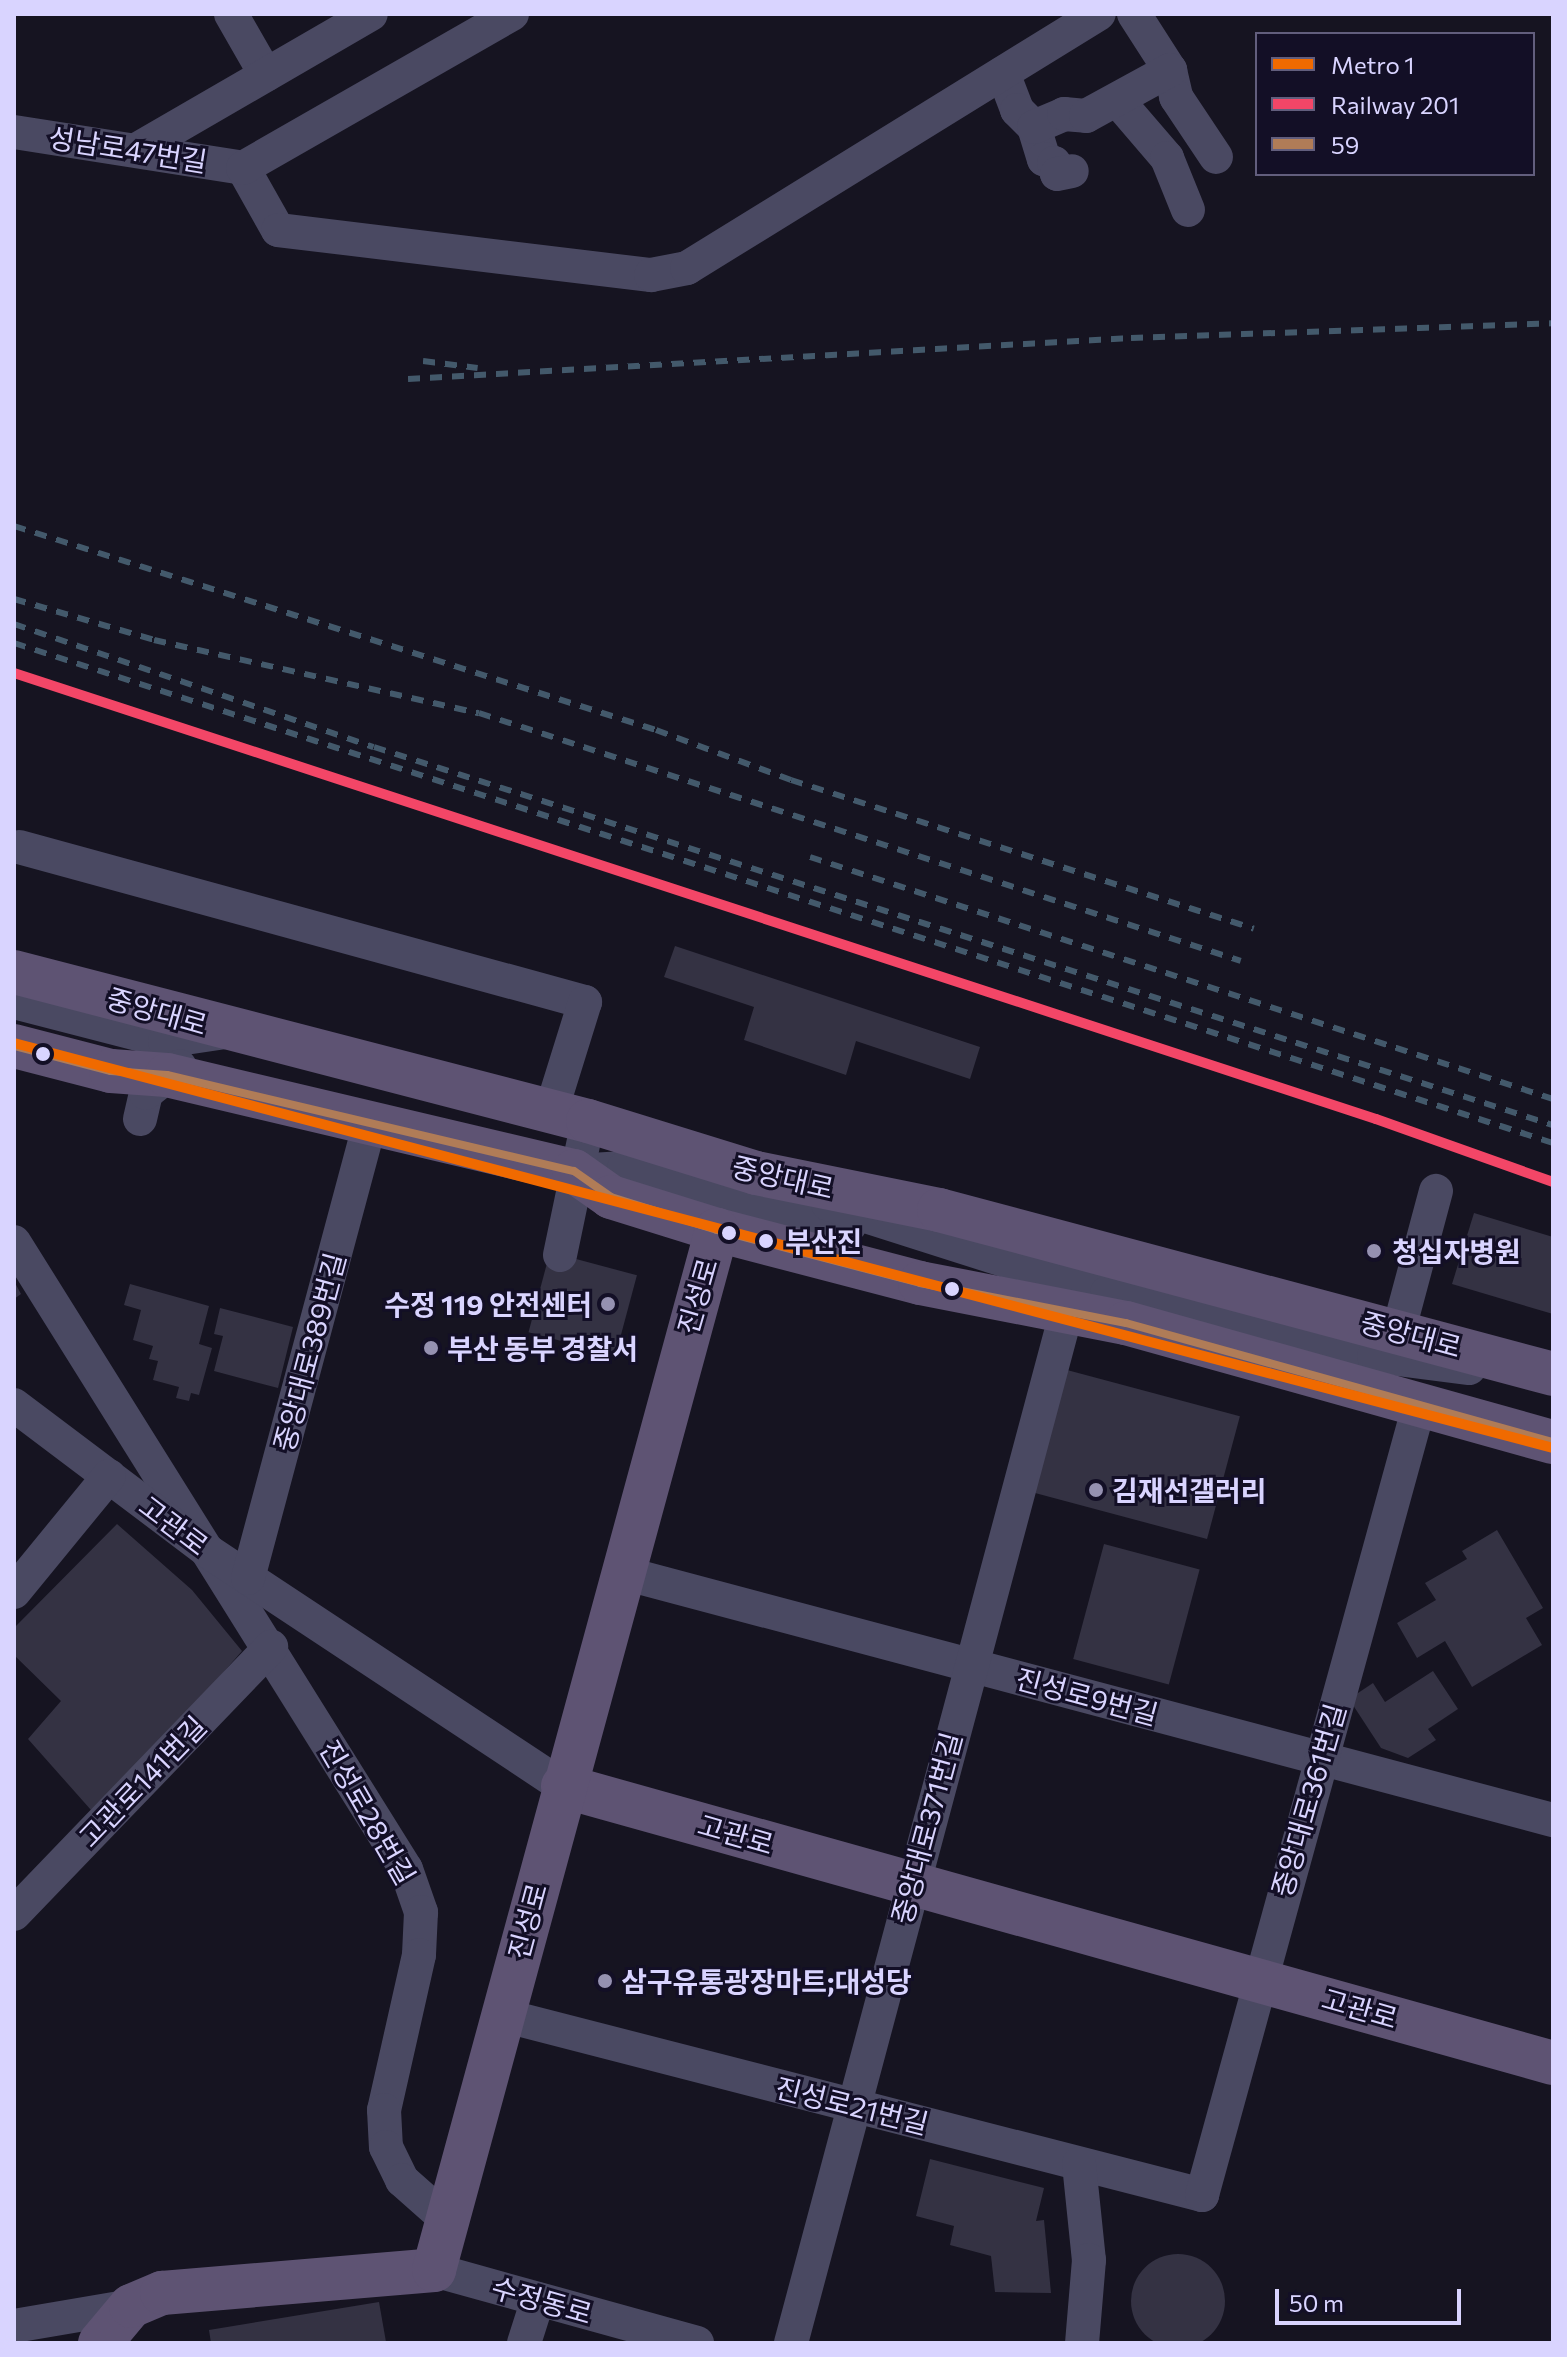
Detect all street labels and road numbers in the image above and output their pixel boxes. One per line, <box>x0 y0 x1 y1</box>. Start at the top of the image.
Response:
street label: 성남로47번길 <box>46 120 210 178</box>
street label: 중앙대로 <box>103 981 211 1041</box>
street label: 중앙대로 <box>729 1149 837 1205</box>
street label: 중앙대로389번길 <box>266 1249 352 1455</box>
street label: 진성로 <box>670 1254 724 1338</box>
street label: 중앙대로 <box>1357 1304 1465 1364</box>
street label: 고관로 <box>133 1488 215 1562</box>
street label: 진성로9번길 <box>1012 1661 1162 1731</box>
street label: 중앙대로361번길 <box>1264 1699 1352 1901</box>
street label: 고관로141번길 <box>71 1709 213 1853</box>
street label: 중앙대로371번길 <box>884 1728 968 1928</box>
street label: 진성로28번길 <box>313 1734 423 1890</box>
street label: 고관로 <box>694 1807 778 1861</box>
street label: 진성로 <box>501 1879 553 1963</box>
street label: 고관로 <box>1318 1981 1402 2035</box>
street label: 진성로21번길 <box>772 2070 932 2140</box>
street label: 수정동로 <box>488 2270 596 2330</box>

